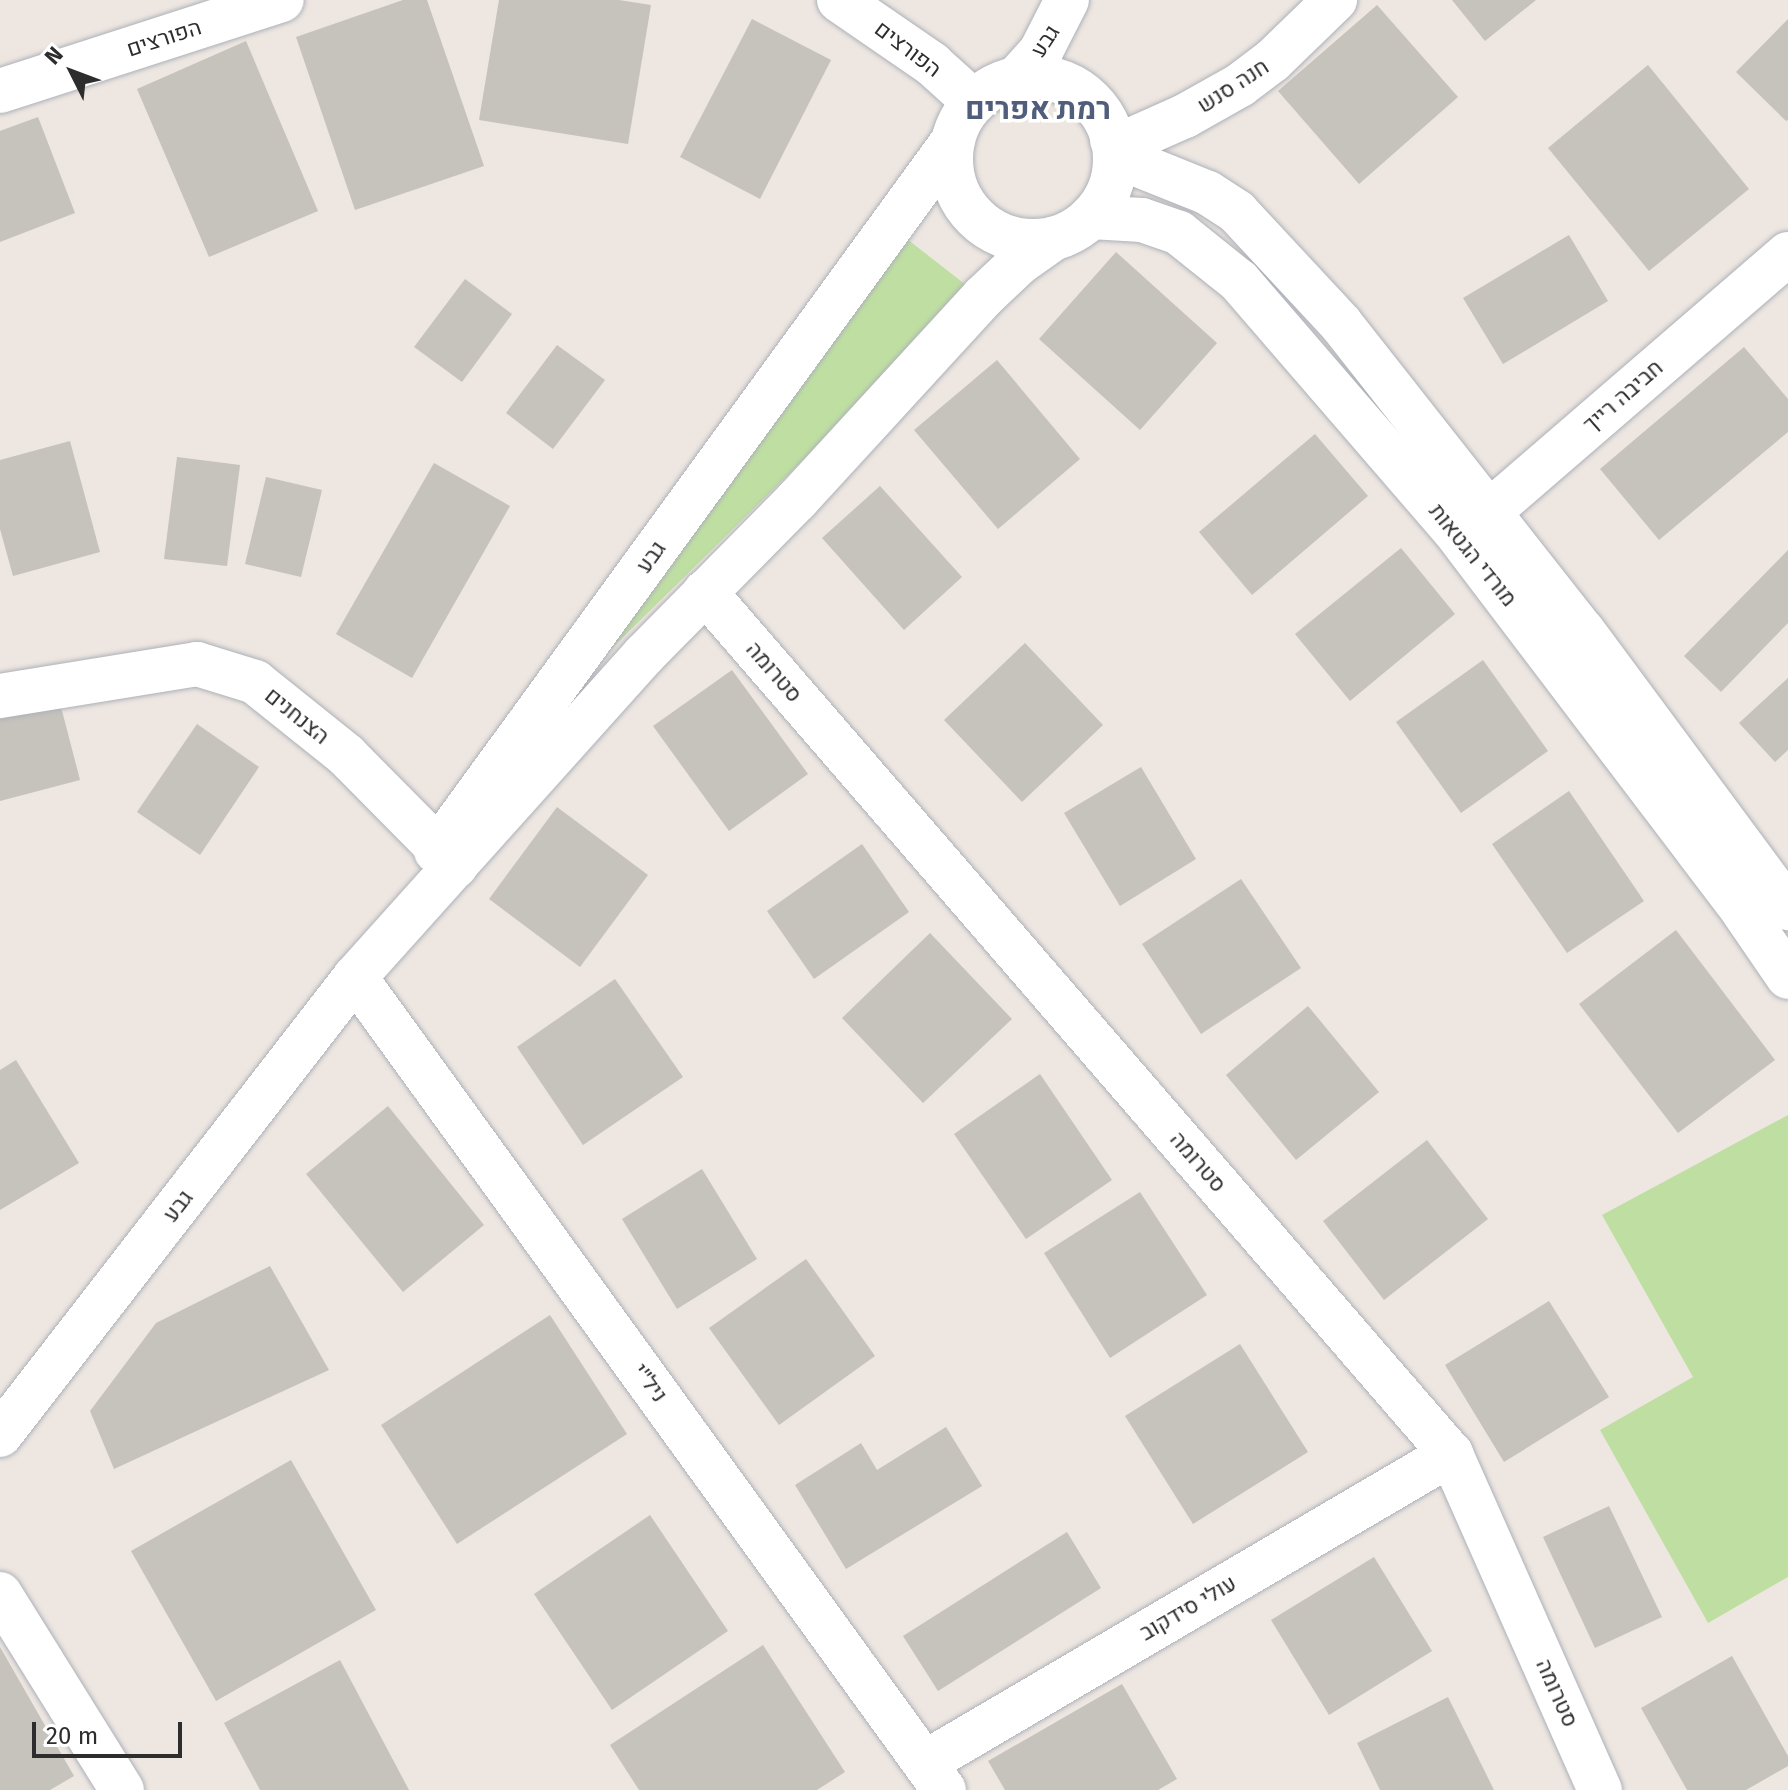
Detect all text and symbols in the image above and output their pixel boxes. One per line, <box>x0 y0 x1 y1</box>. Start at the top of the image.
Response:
street label: הפורצים <box>123 14 205 62</box>
street label: הפורצים <box>869 15 947 83</box>
street label: גבע <box>1025 20 1065 62</box>
north arrow <box>32 32 112 112</box>
text: N <box>39 41 69 70</box>
street label: חנה סנש <box>1192 53 1274 119</box>
district label: רמת אפרים <box>965 91 1111 127</box>
street label: חביבה רייך <box>1578 354 1668 438</box>
street label: מורדי הגטאות <box>1424 498 1522 612</box>
street label: גבע <box>631 536 671 578</box>
street label: סטרומה <box>740 636 808 708</box>
street label: הצנחנים <box>260 682 334 750</box>
street label: סטרומה <box>1164 1126 1232 1198</box>
street label: גבע <box>157 1185 199 1227</box>
street label: ניל"י <box>627 1359 673 1407</box>
street label: עולי סידקוב <box>1135 1570 1241 1646</box>
street label: סטרומה <box>1530 1655 1584 1731</box>
scale bar <box>36 1706 186 1756</box>
text: 20 m <box>46 1722 98 1750</box>

